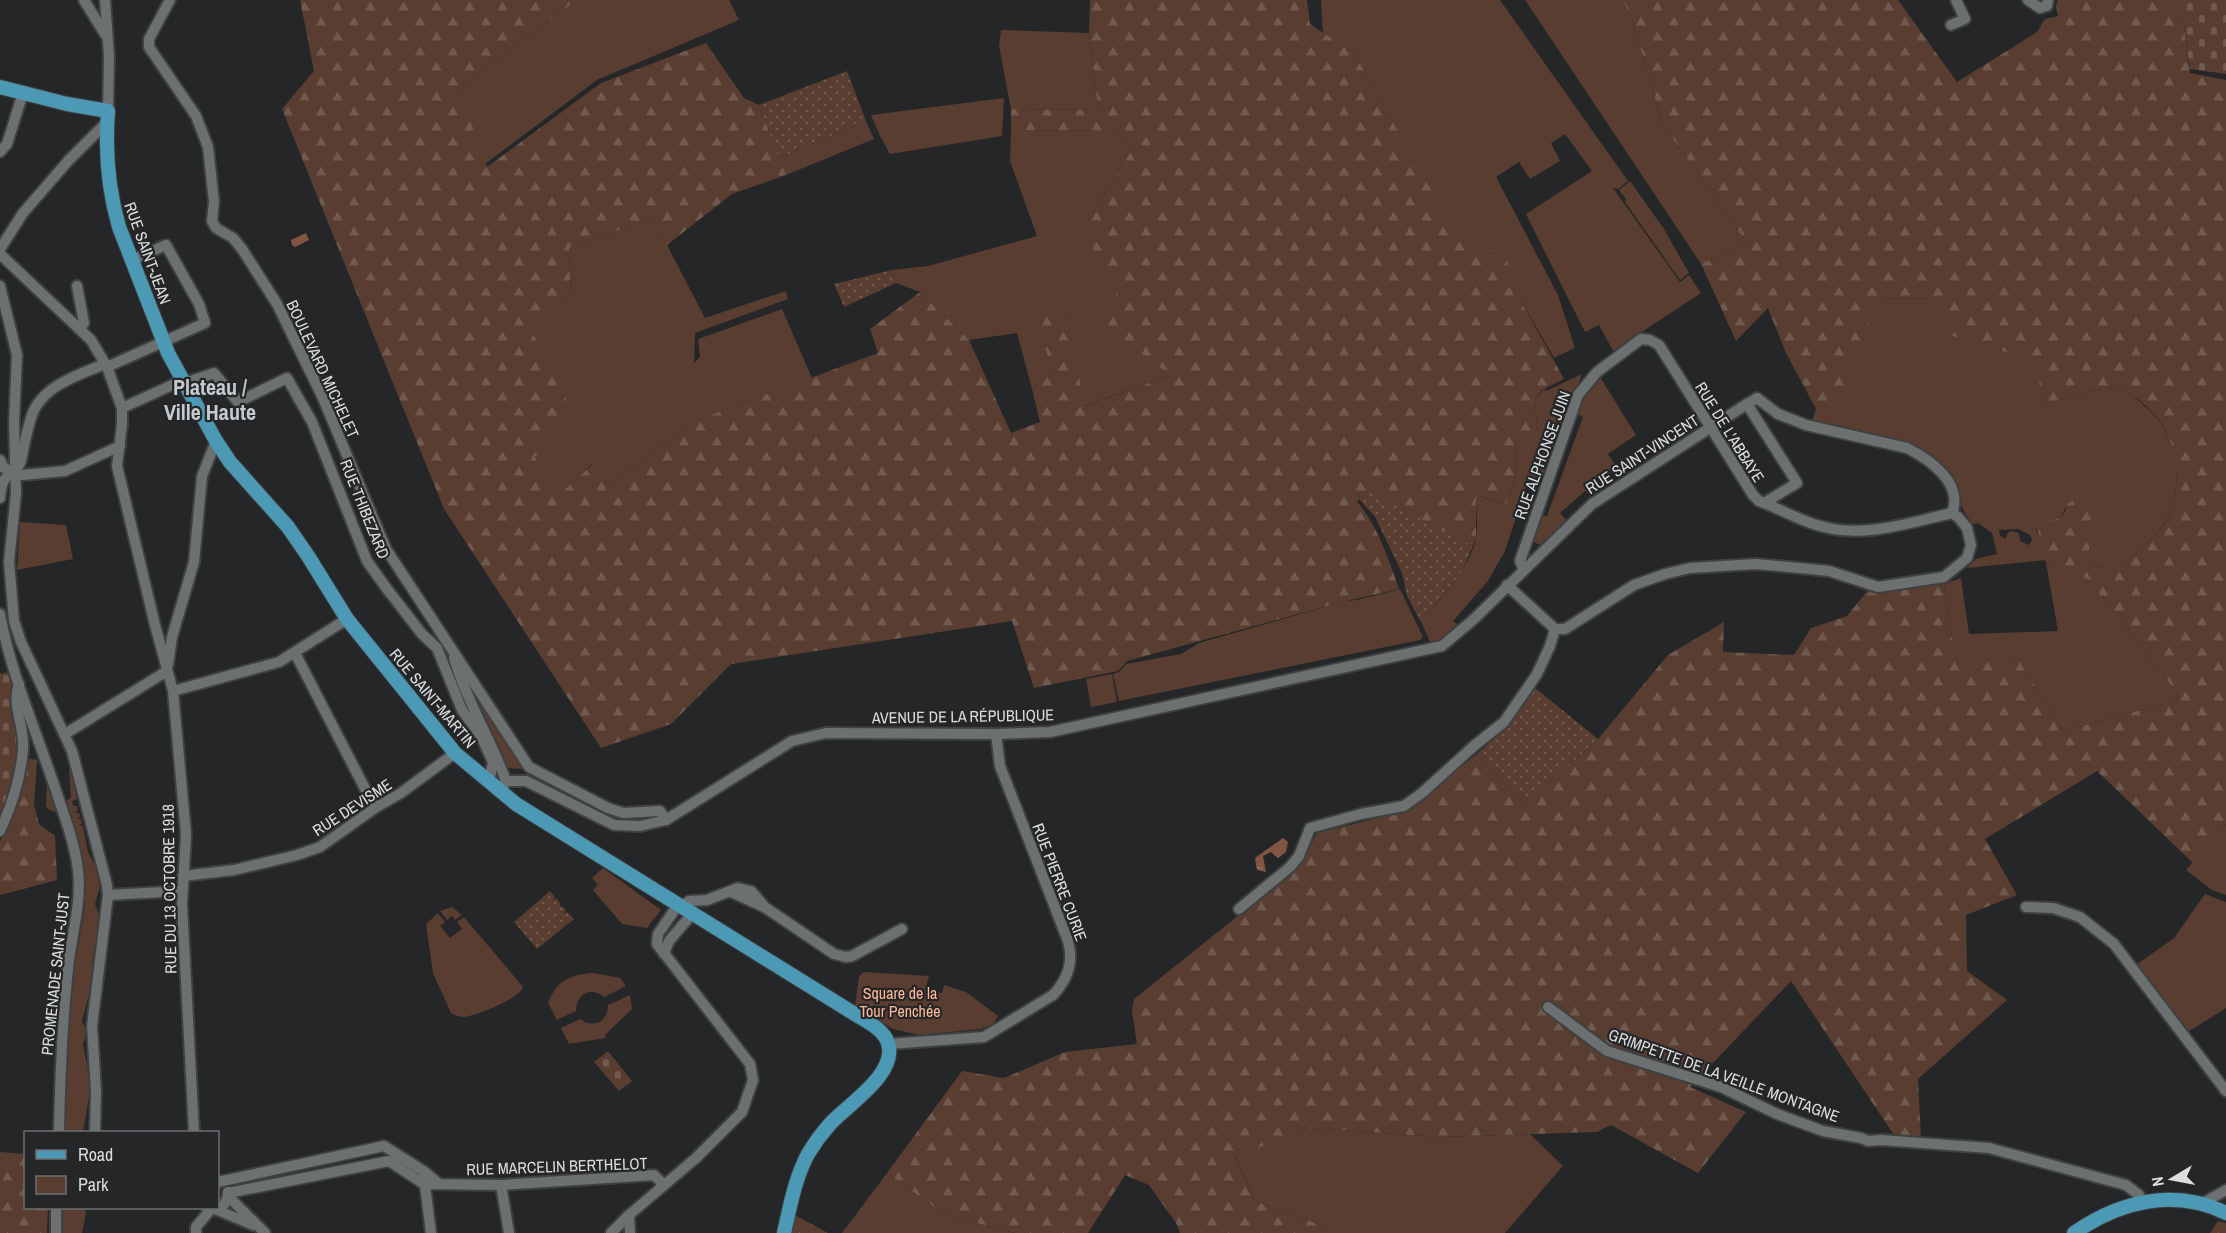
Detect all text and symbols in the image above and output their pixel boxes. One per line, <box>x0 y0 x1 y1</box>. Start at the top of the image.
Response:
street label: RUE SAINT-JEAN <box>119 199 177 307</box>
street label: BOULEVARD MICHELET <box>281 296 365 442</box>
district label: Plateau / Ville Haute <box>164 372 256 427</box>
street label: RUE DE L'ABBAYE <box>1690 378 1770 486</box>
street label: RUE ALPHONSE JUIN <box>1509 388 1575 522</box>
street label: RUE SAINT-VINCENT <box>1581 409 1703 499</box>
street label: RUE THIBEZARD <box>335 456 395 562</box>
street label: RUE SAINT-MARTIN <box>385 644 481 752</box>
street label: AVENUE DE LA RÉPUBLIQUE <box>871 703 1054 729</box>
street label: RUE DEVISME <box>308 773 396 841</box>
street label: RUE DU 13 OCTOBRE 1918 <box>157 804 181 974</box>
street label: RUE PIERRE CURIE <box>1027 820 1093 944</box>
street label: PROMENADE SAINT-JUST <box>36 892 74 1056</box>
park label: Square de la Tour Penchée <box>860 982 940 1022</box>
street label: GRIMPETTE DE LA VEILLE MONTAGNE <box>1606 1023 1842 1127</box>
legend <box>24 1131 219 1209</box>
text: Road <box>78 1142 113 1167</box>
north arrow <box>2142 1149 2202 1209</box>
street label: RUE MARCELIN BERTHELOT <box>466 1152 648 1180</box>
text: Park <box>78 1172 109 1197</box>
text: N <box>2146 1175 2169 1188</box>

